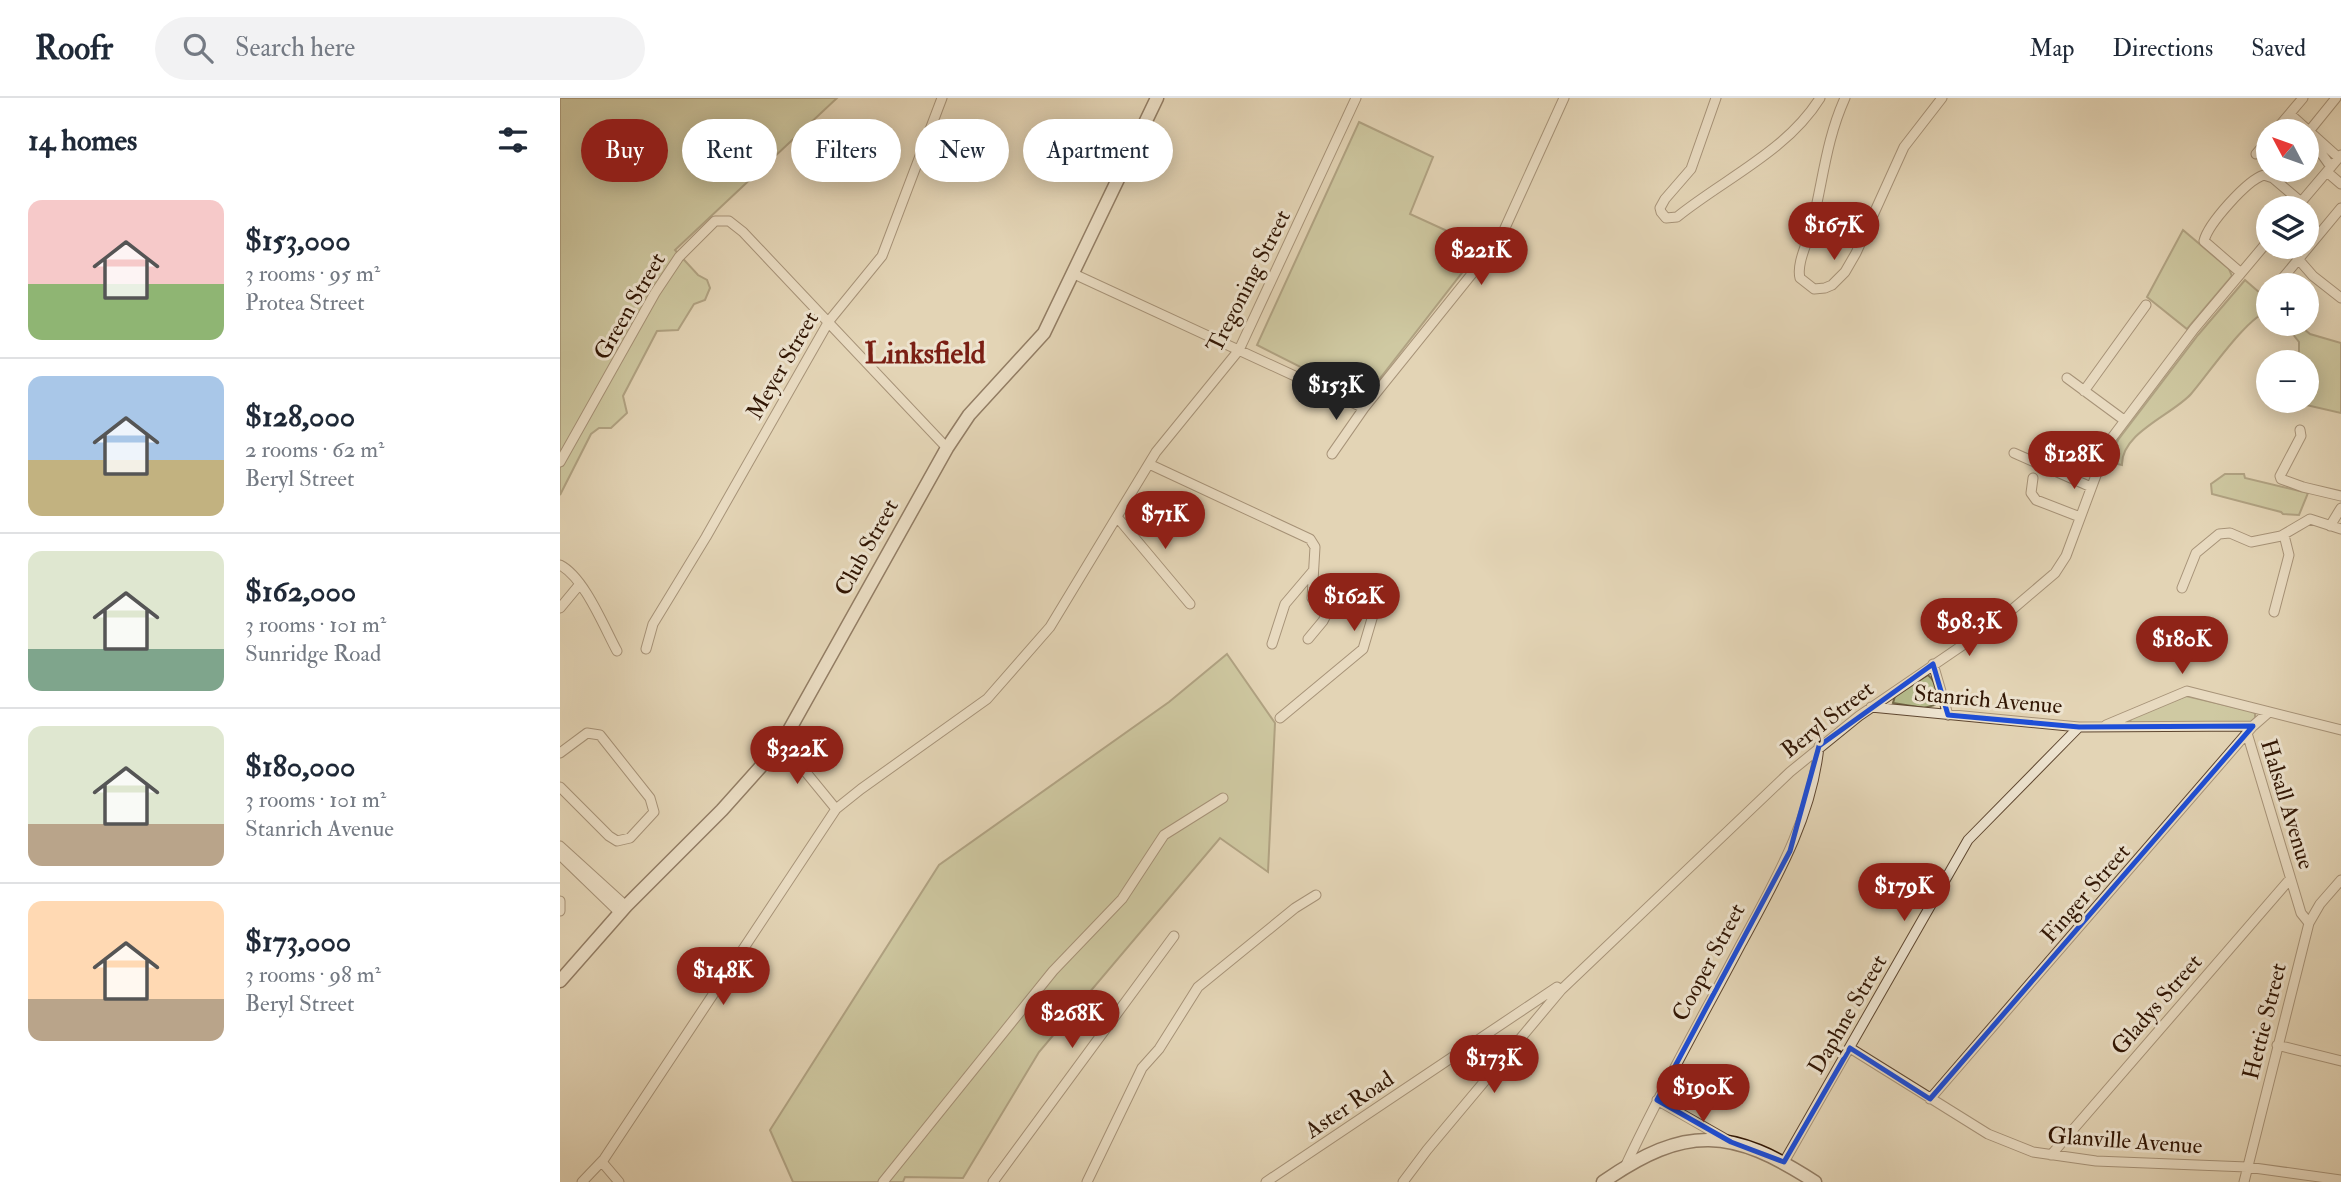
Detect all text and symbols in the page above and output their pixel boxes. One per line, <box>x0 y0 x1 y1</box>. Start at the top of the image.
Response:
search box <box>155 17 645 80</box>
text: Roofr <box>35 28 113 69</box>
icon: search <box>179 29 217 67</box>
text: Search here <box>235 32 355 64</box>
text: Map <box>2029 33 2074 64</box>
text: Directions <box>2112 33 2213 64</box>
text: Saved <box>2251 33 2306 64</box>
chip: Buy <box>581 119 668 182</box>
chip: Rent <box>682 119 777 182</box>
chip: Filters <box>791 119 901 182</box>
chip: New <box>915 119 1009 182</box>
chip: Apartment <box>1023 119 1173 182</box>
north arrow <box>2256 119 2319 182</box>
map controls <box>2256 119 2319 413</box>
icon: filters <box>494 121 532 159</box>
text: 14 homes <box>28 122 137 159</box>
button: layers <box>2256 196 2319 259</box>
pin: $167K <box>1785 202 1883 262</box>
street label: Tregoning Street <box>1200 205 1297 358</box>
text: $167K <box>1804 210 1864 239</box>
text: $153,000 <box>245 222 351 259</box>
icon: home <box>84 228 168 312</box>
pin: $221K <box>1432 228 1530 287</box>
text: $221K <box>1451 235 1511 264</box>
street label: Green Street <box>587 247 672 365</box>
text: 3 rooms · 95 m² <box>245 259 380 288</box>
button: + <box>2256 273 2319 336</box>
text: Protea Street <box>245 288 365 317</box>
street label: Meyer Street <box>740 306 825 424</box>
district label: Linksfield <box>865 335 986 372</box>
button: − <box>2256 350 2319 413</box>
pin: $153K <box>1287 362 1385 422</box>
text: $153K <box>1308 370 1364 399</box>
text: $128,000 <box>245 398 355 435</box>
icon: home <box>84 404 168 488</box>
pin: $128K <box>2025 432 2123 491</box>
text: 2 rooms · 62 m² <box>245 435 384 464</box>
text: $128K <box>2044 439 2104 468</box>
text: Beryl Street <box>245 464 354 493</box>
pin: $71K <box>1124 491 1206 551</box>
street label: Club Street <box>828 494 905 601</box>
text: $71K <box>1141 499 1189 528</box>
text: $162,000 <box>245 573 356 610</box>
pin: $162K <box>1305 574 1403 633</box>
icon: home <box>84 579 168 663</box>
text: $162K <box>1324 581 1384 610</box>
pin: $98.3K <box>1912 598 2026 658</box>
text: $98.3K <box>1937 606 2001 635</box>
text: 3 rooms · 101 m² <box>245 610 386 639</box>
pin: $180K <box>2133 616 2231 676</box>
text: $180K <box>2152 624 2212 653</box>
text: Sunridge Road <box>245 639 381 668</box>
street label: Beryl Street <box>1775 674 1879 765</box>
street label: Stanrich Avenue <box>1913 679 2064 720</box>
pin: $322K <box>748 726 846 786</box>
text: $322K <box>766 734 828 763</box>
street label: Halsall Avenue <box>2254 735 2321 873</box>
text: $180,000 <box>245 748 355 785</box>
icon: home <box>84 754 168 838</box>
text: 3 rooms · 101 m² <box>245 785 386 814</box>
text: Stanrich Avenue <box>245 814 394 843</box>
street label: Finger Street <box>2034 838 2136 949</box>
pin: $179K <box>1855 864 1953 923</box>
text: $179K <box>1874 871 1934 900</box>
street label: Cooper Street <box>1665 898 1752 1026</box>
text: $173,000 <box>245 923 351 960</box>
icon: home <box>84 929 168 1013</box>
pin: $148K <box>674 948 772 1007</box>
street label: Gladys Street <box>2105 948 2208 1061</box>
street label: Daphne Street <box>1802 949 1894 1080</box>
text: $148K <box>693 955 753 984</box>
text: 3 rooms · 98 m² <box>245 960 381 989</box>
street label: Hettie Street <box>2236 960 2293 1082</box>
text: Beryl Street <box>245 989 354 1018</box>
pin: $268K <box>1023 990 1121 1050</box>
text: $268K <box>1040 998 1104 1027</box>
pin: $173K <box>1445 1035 1543 1095</box>
text: $173K <box>1466 1043 1522 1072</box>
street label: Aster Road <box>1298 1064 1399 1145</box>
pin: $190K <box>1654 1065 1752 1124</box>
text: $190K <box>1673 1072 1733 1101</box>
street label: Glanville Avenue <box>2047 1121 2204 1160</box>

